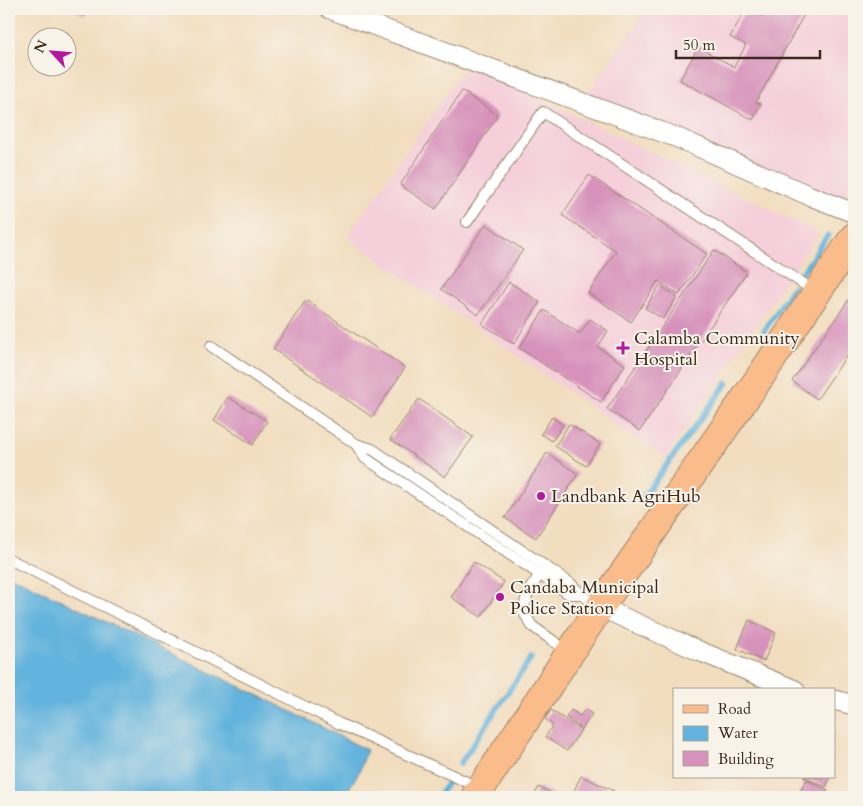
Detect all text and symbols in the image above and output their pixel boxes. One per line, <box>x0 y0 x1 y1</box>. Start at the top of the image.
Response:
north arrow <box>28 28 78 78</box>
scale bar <box>676 28 819 60</box>
text: 50 m <box>683 35 715 55</box>
text: N <box>30 37 52 56</box>
place label: Calamba Community Hospital <box>634 326 800 372</box>
marker: Calamba Community Hospital <box>616 341 630 355</box>
place label: Landbank AgriHub <box>551 484 701 509</box>
marker: Landbank AgriHub <box>535 490 547 502</box>
place label: Candaba Municipal Police Station <box>510 575 659 621</box>
marker: Candaba Municipal Police Station <box>494 591 506 603</box>
legend <box>673 688 836 778</box>
text: Road <box>718 699 751 719</box>
text: Water <box>717 723 759 743</box>
text: Building <box>718 749 774 769</box>

